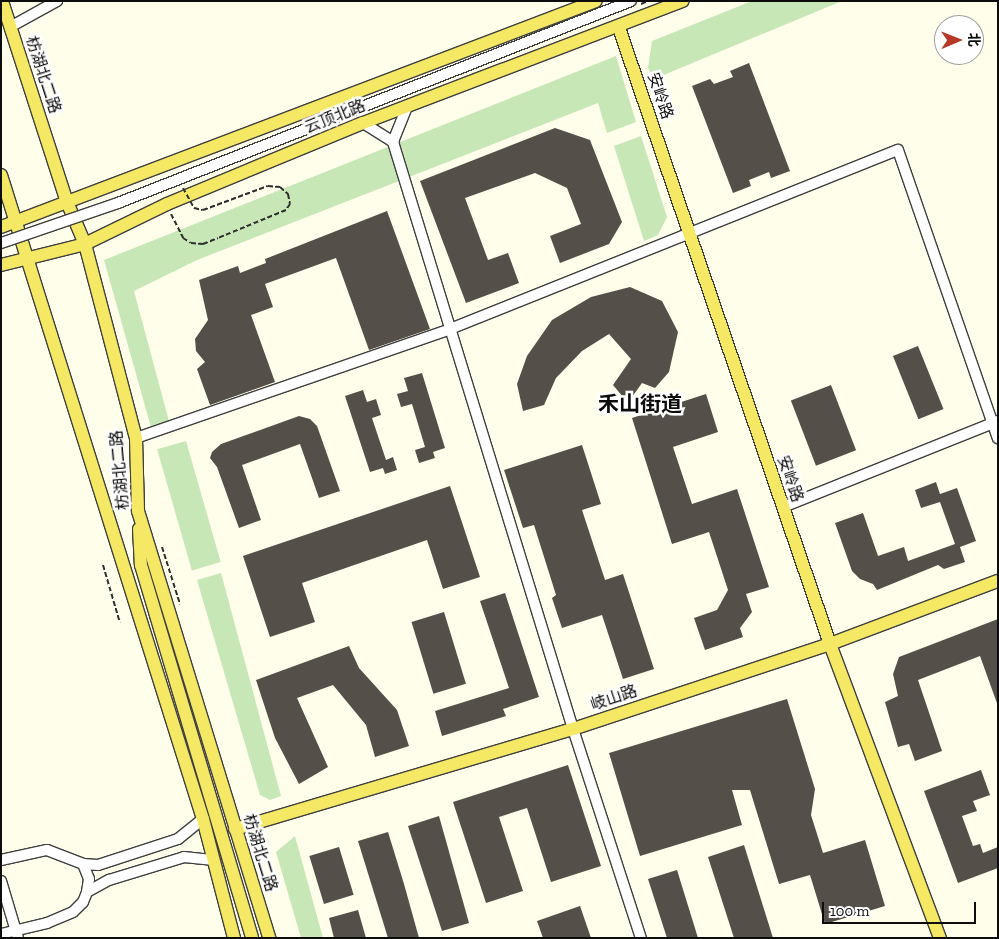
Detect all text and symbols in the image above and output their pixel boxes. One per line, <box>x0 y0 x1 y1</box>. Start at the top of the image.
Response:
north arrow <box>934 15 984 65</box>
text: 北 <box>965 33 982 47</box>
street label: 枋湖北二路 <box>22 34 64 116</box>
street label: 安岭路 <box>643 70 677 122</box>
street label: 云顶北路 <box>302 96 368 138</box>
district label: 禾山街道 <box>598 391 682 417</box>
street label: 枋湖北二路 <box>107 429 133 511</box>
street label: 安岭路 <box>773 453 807 505</box>
street label: 岐山路 <box>588 681 640 715</box>
street label: 枋湖北二路 <box>239 812 281 894</box>
scale bar <box>824 892 978 924</box>
text: 100 m <box>830 902 869 920</box>

